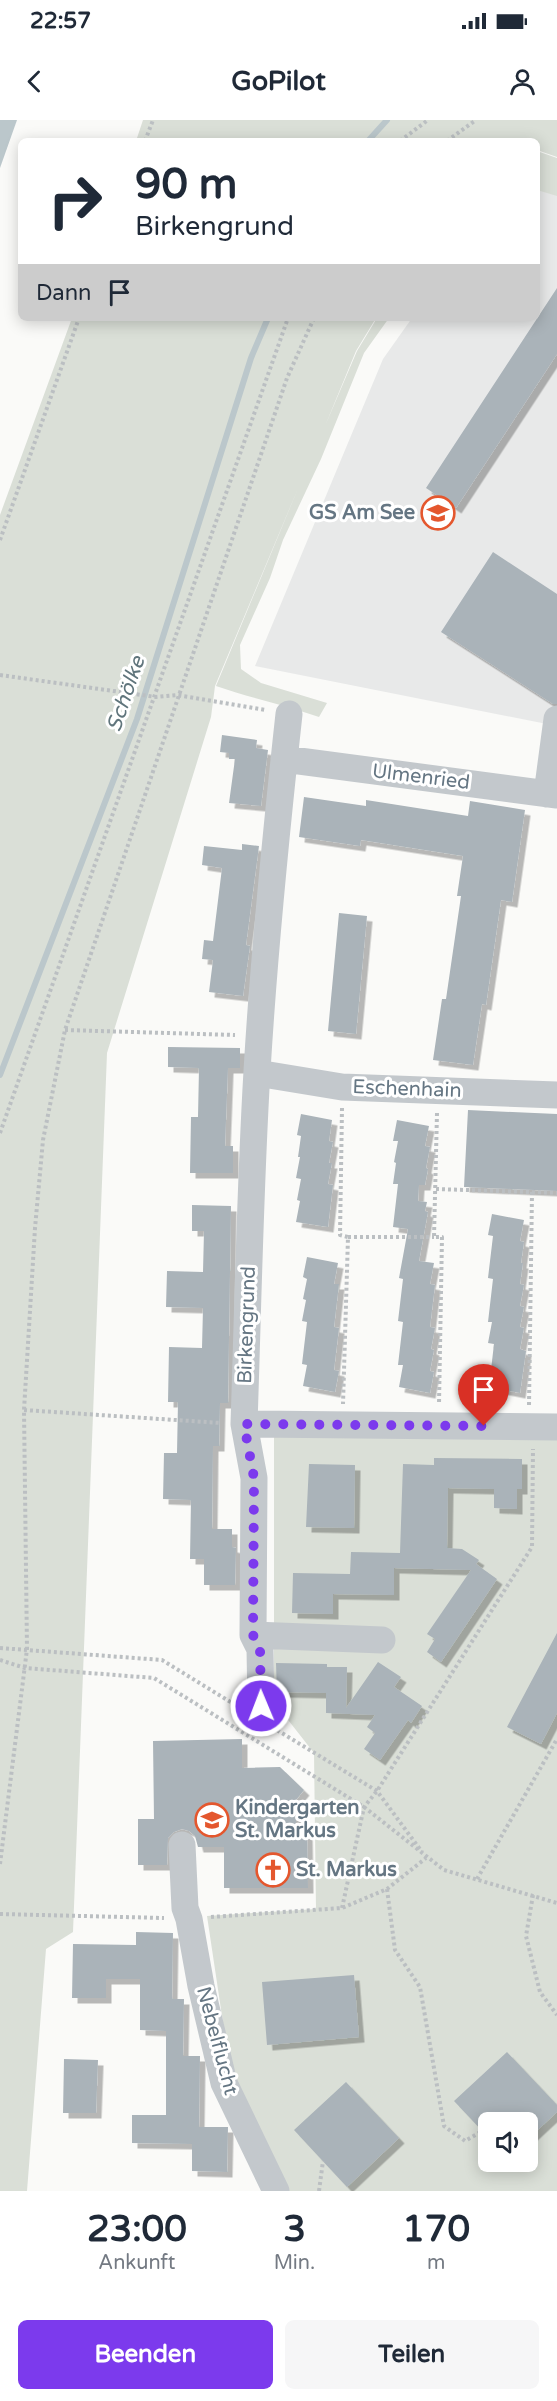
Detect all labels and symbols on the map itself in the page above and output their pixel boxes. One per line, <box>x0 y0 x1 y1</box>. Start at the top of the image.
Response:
school or university icon: GS Am See <box>420 495 456 531</box>
place label: GS Am See <box>309 501 415 525</box>
water label: Schölke <box>101 652 151 735</box>
street label: Ulmenried <box>371 759 471 795</box>
street label: Eschenhain <box>352 1075 462 1103</box>
street label: Birkengrund <box>233 1266 261 1384</box>
pin <box>458 1364 509 1426</box>
position arrow <box>229 1674 293 1738</box>
place label: Kindergarten St. Markus <box>235 1796 359 1843</box>
school or university icon: Kindergarten St. Markus <box>194 1802 230 1838</box>
church icon: St. Markus <box>255 1852 291 1888</box>
place label: St. Markus <box>296 1858 397 1882</box>
street label: Nebelflucht <box>191 1984 243 2098</box>

